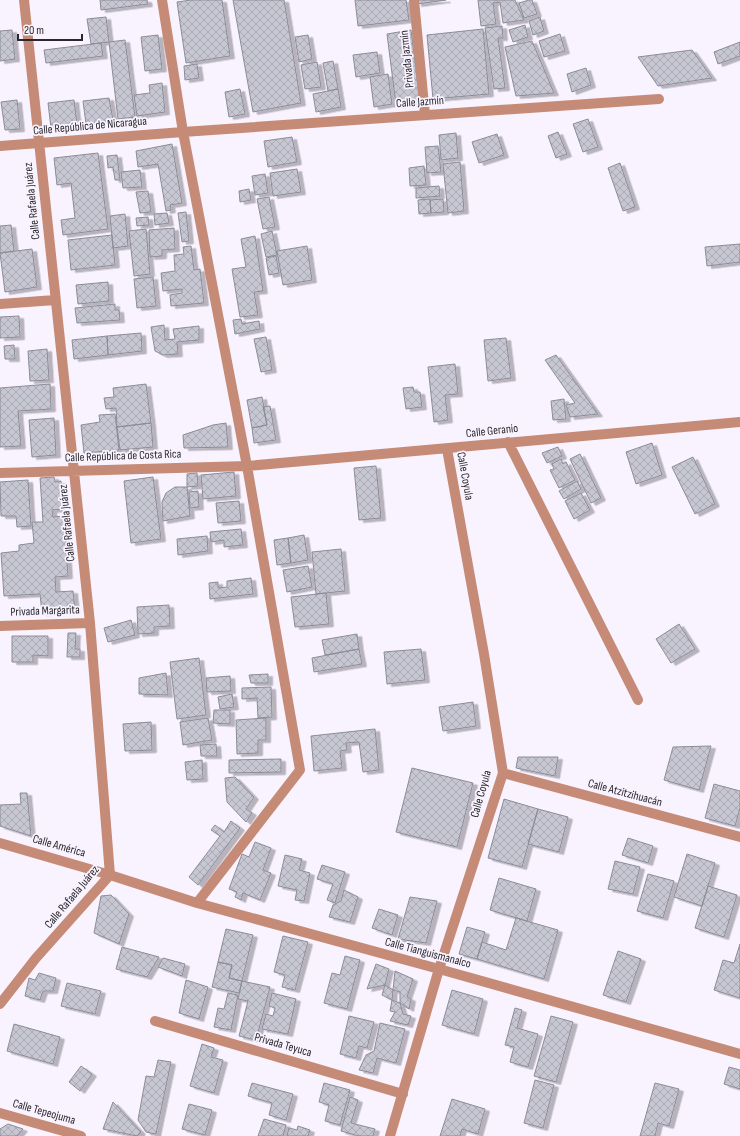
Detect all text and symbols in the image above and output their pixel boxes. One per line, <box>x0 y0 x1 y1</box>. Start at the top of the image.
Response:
scale bar <box>18 16 82 42</box>
text: 20 m <box>24 23 44 38</box>
street label: Privada Jazmín <box>397 29 417 89</box>
street label: Calle Jazmín <box>396 93 444 111</box>
street label: Calle República de Nicaragua <box>32 114 148 138</box>
street label: Calle Rafaela Juárez <box>20 161 44 240</box>
street label: Calle Geranio <box>465 421 519 441</box>
street label: Calle República de Costa Rica <box>65 446 182 466</box>
street label: Calle Coyula <box>453 451 477 502</box>
street label: Calle Rafaela Juárez <box>55 483 79 562</box>
street label: Privada Margarita <box>10 602 80 620</box>
street label: Calle Coyula <box>467 768 495 819</box>
street label: Calle Atzitzihuacán <box>586 776 664 810</box>
street label: Calle América <box>31 831 88 861</box>
street label: Calle Rafaela Juárez <box>41 862 103 931</box>
street label: Calle Tianguismanalco <box>383 934 473 972</box>
street label: Privada Teyuca <box>253 1030 314 1060</box>
street label: Calle Tepeojuma <box>11 1096 77 1128</box>

